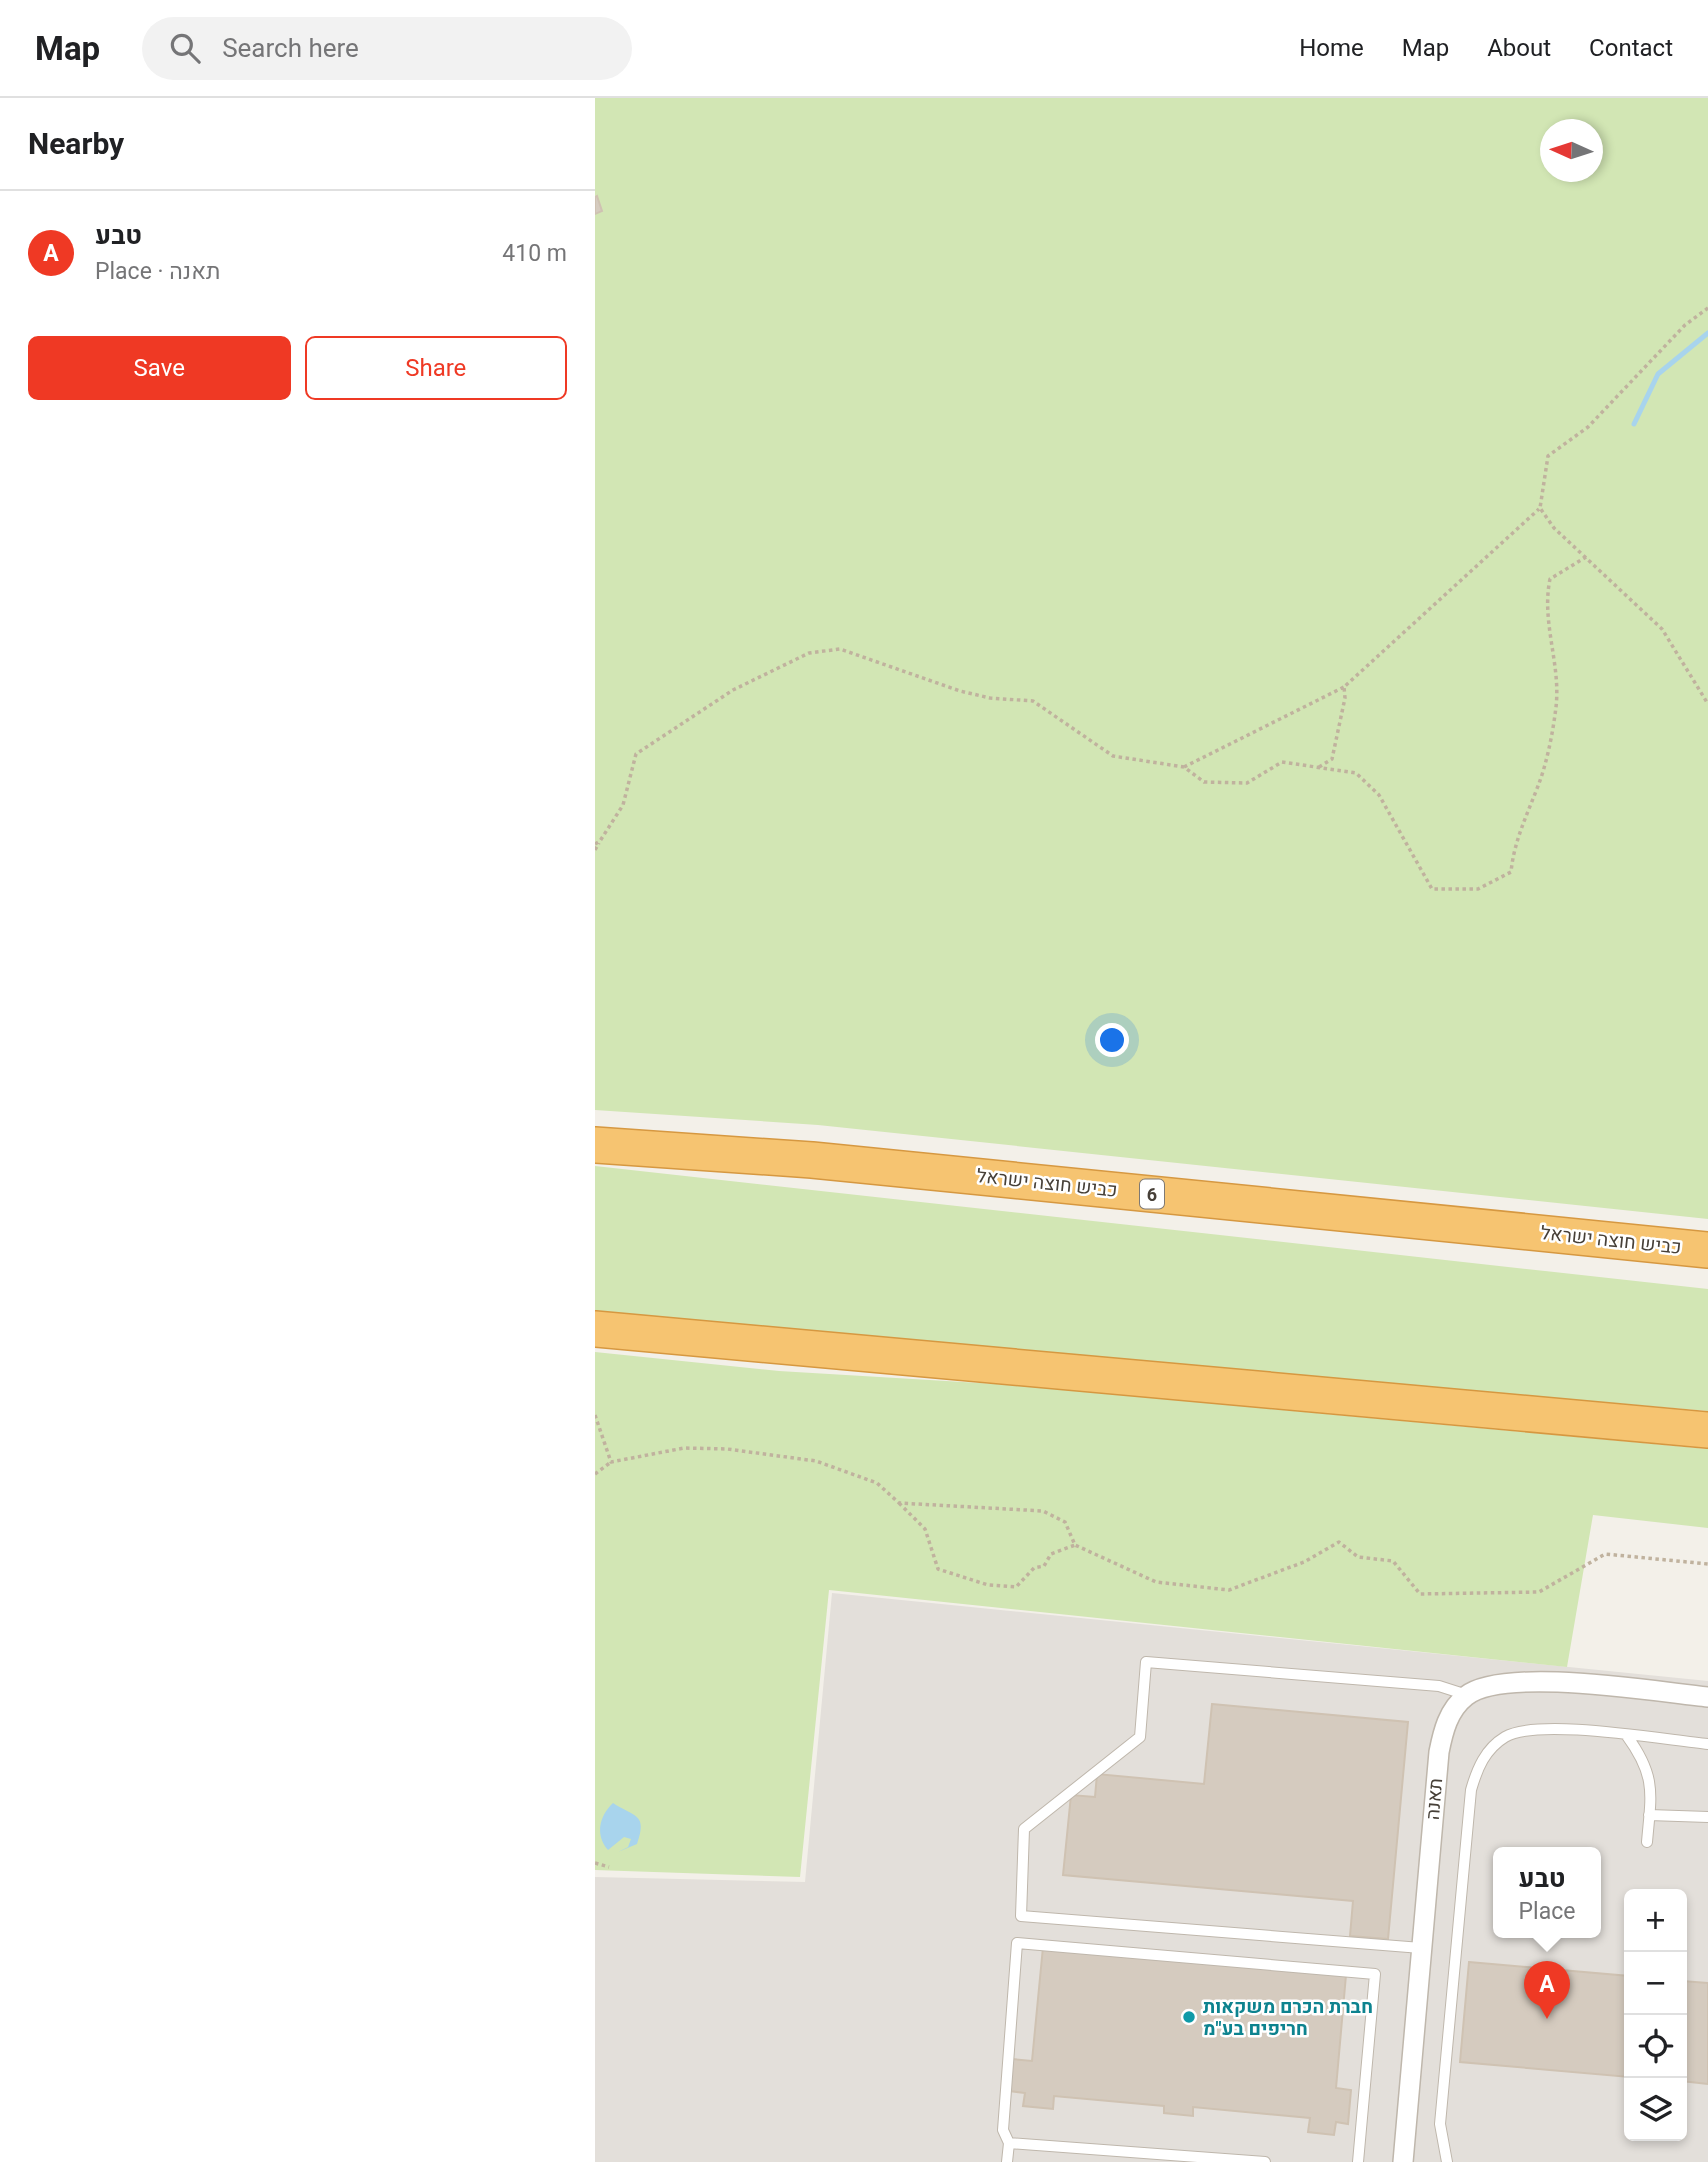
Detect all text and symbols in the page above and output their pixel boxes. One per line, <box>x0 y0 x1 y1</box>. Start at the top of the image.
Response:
search box <box>142 17 632 80</box>
text: Map <box>35 29 100 68</box>
icon: search <box>166 29 204 67</box>
text: Search here <box>222 33 359 63</box>
text: Home <box>1299 34 1364 62</box>
text: Map <box>1402 34 1449 62</box>
text: About <box>1487 34 1551 62</box>
text: Contact <box>1589 34 1673 62</box>
north arrow <box>1540 119 1603 182</box>
text: Nearby <box>28 126 124 161</box>
text: טבע <box>95 220 142 250</box>
text: A <box>43 240 59 267</box>
text: 410 m <box>502 240 567 267</box>
text: Place · תאנה <box>95 258 220 285</box>
button: Save <box>28 336 291 400</box>
button: Share <box>305 336 567 400</box>
your location <box>1095 1023 1129 1057</box>
street label: כביש חוצה ישראל <box>976 1164 1118 1202</box>
road number: 6 <box>1140 1180 1164 1209</box>
street label: כביש חוצה ישראל <box>1540 1221 1682 1259</box>
street label: תאנה <box>1421 1777 1447 1821</box>
popup <box>1493 1847 1601 1938</box>
text: טבע <box>1519 1863 1565 1893</box>
map controls <box>1624 1889 1687 2141</box>
button: + <box>1624 1889 1687 1952</box>
text: Place <box>1519 1898 1575 1925</box>
button: − <box>1624 1952 1687 2015</box>
pin: A <box>1524 1961 1570 2019</box>
place label: חברת הכרם משקאות חריפים בע"מ <box>1203 1995 1373 2040</box>
marker: חברת הכרם משקאות חריפים בע"מ <box>1181 2009 1197 2025</box>
button: locate <box>1624 2015 1687 2078</box>
button: layers <box>1624 2078 1687 2141</box>

